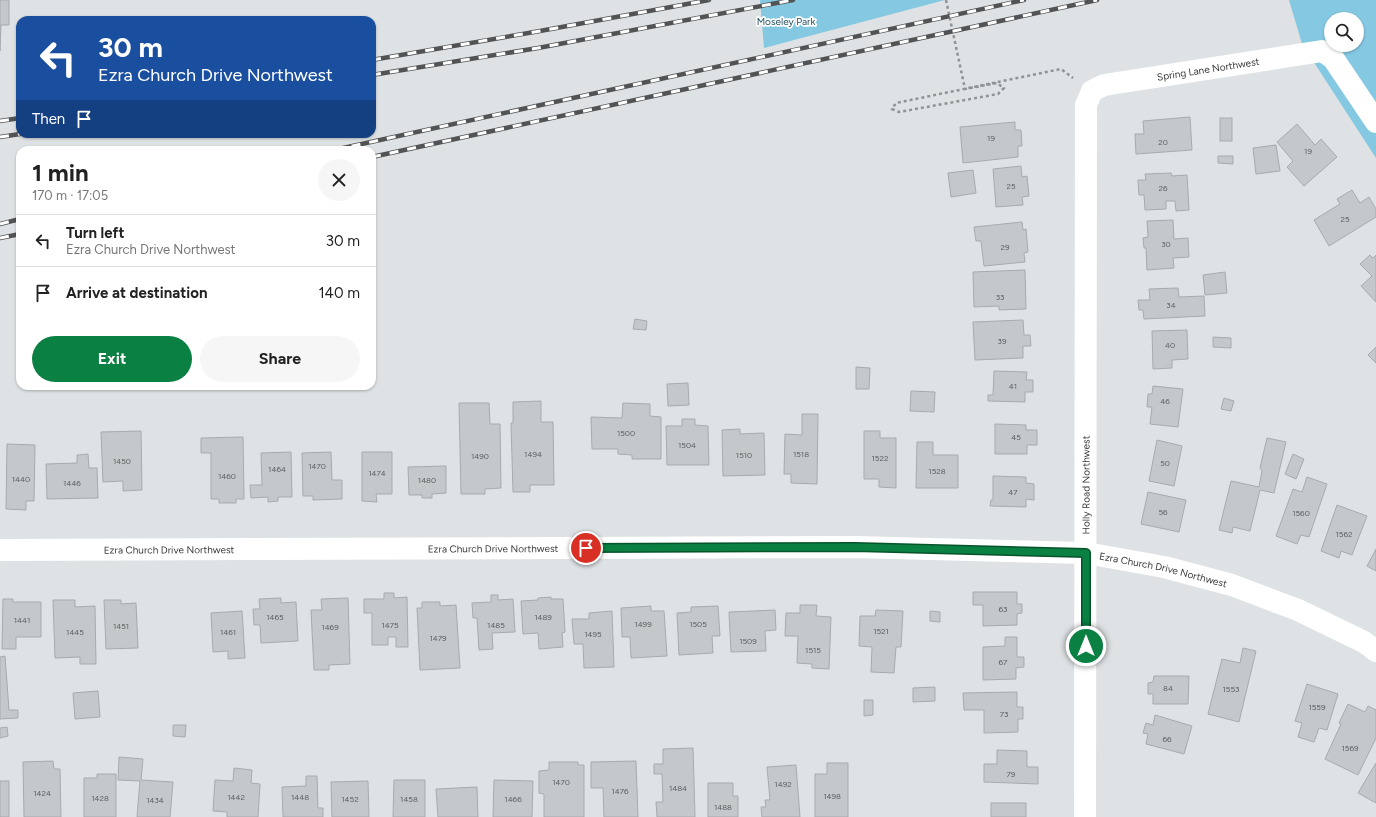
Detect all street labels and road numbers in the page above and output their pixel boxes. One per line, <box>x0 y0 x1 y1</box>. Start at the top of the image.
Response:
street label: Spring Lane Northwest <box>1156 55 1261 84</box>
street label: Holly Road Northwest <box>1079 435 1093 534</box>
street label: Ezra Church Drive Northwest <box>428 542 559 555</box>
street label: Ezra Church Drive Northwest <box>104 543 235 557</box>
street label: Ezra Church Drive Northwest <box>1098 549 1229 590</box>

